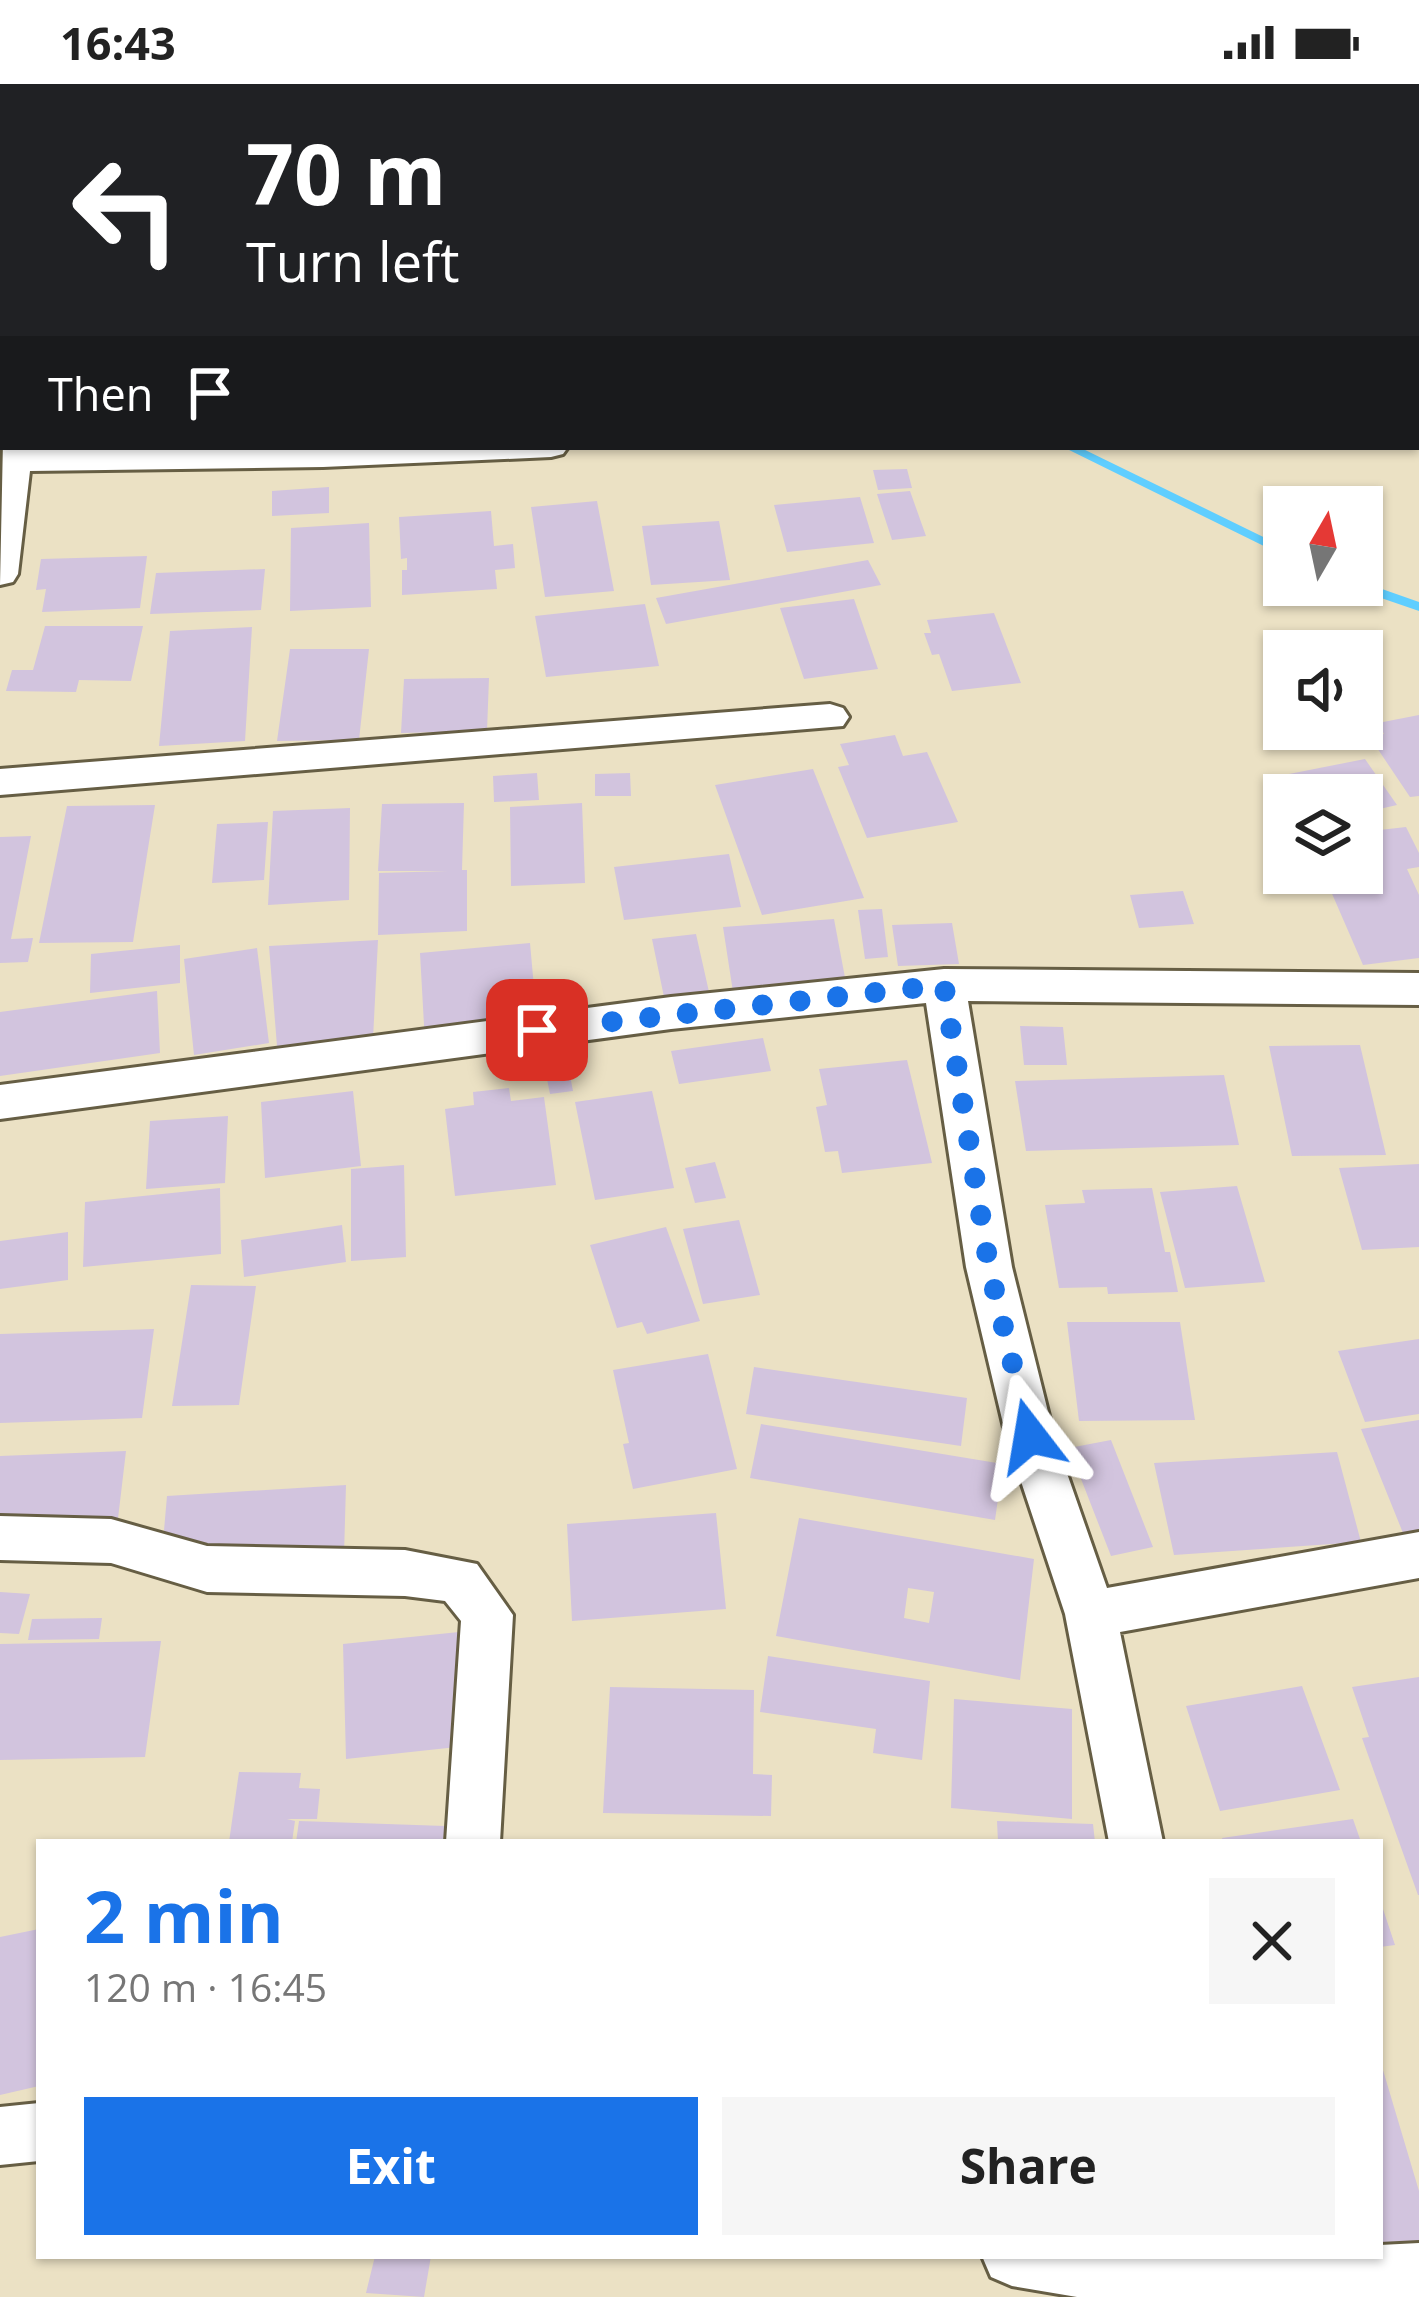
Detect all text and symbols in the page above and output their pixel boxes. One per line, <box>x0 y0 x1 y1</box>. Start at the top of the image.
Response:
text: 16:43 <box>60 12 176 73</box>
text: 70 m <box>246 115 446 230</box>
icon: left <box>48 132 204 288</box>
text: Turn left <box>246 224 459 298</box>
icon: arrive <box>177 360 243 426</box>
text: Then <box>48 363 153 424</box>
north arrow <box>1263 486 1383 606</box>
map controls <box>1263 486 1383 894</box>
button: sound <box>1263 630 1383 750</box>
button: layers <box>1263 774 1383 894</box>
pin <box>486 979 588 1081</box>
icon: arrive <box>504 997 570 1063</box>
position arrow <box>967 1373 1093 1499</box>
text: 2 min <box>84 1866 284 1964</box>
button: close <box>1209 1878 1335 2004</box>
text: 120 m · 16:45 <box>84 1960 327 2013</box>
button: Exit <box>84 2097 698 2235</box>
button: Share <box>722 2097 1335 2235</box>

